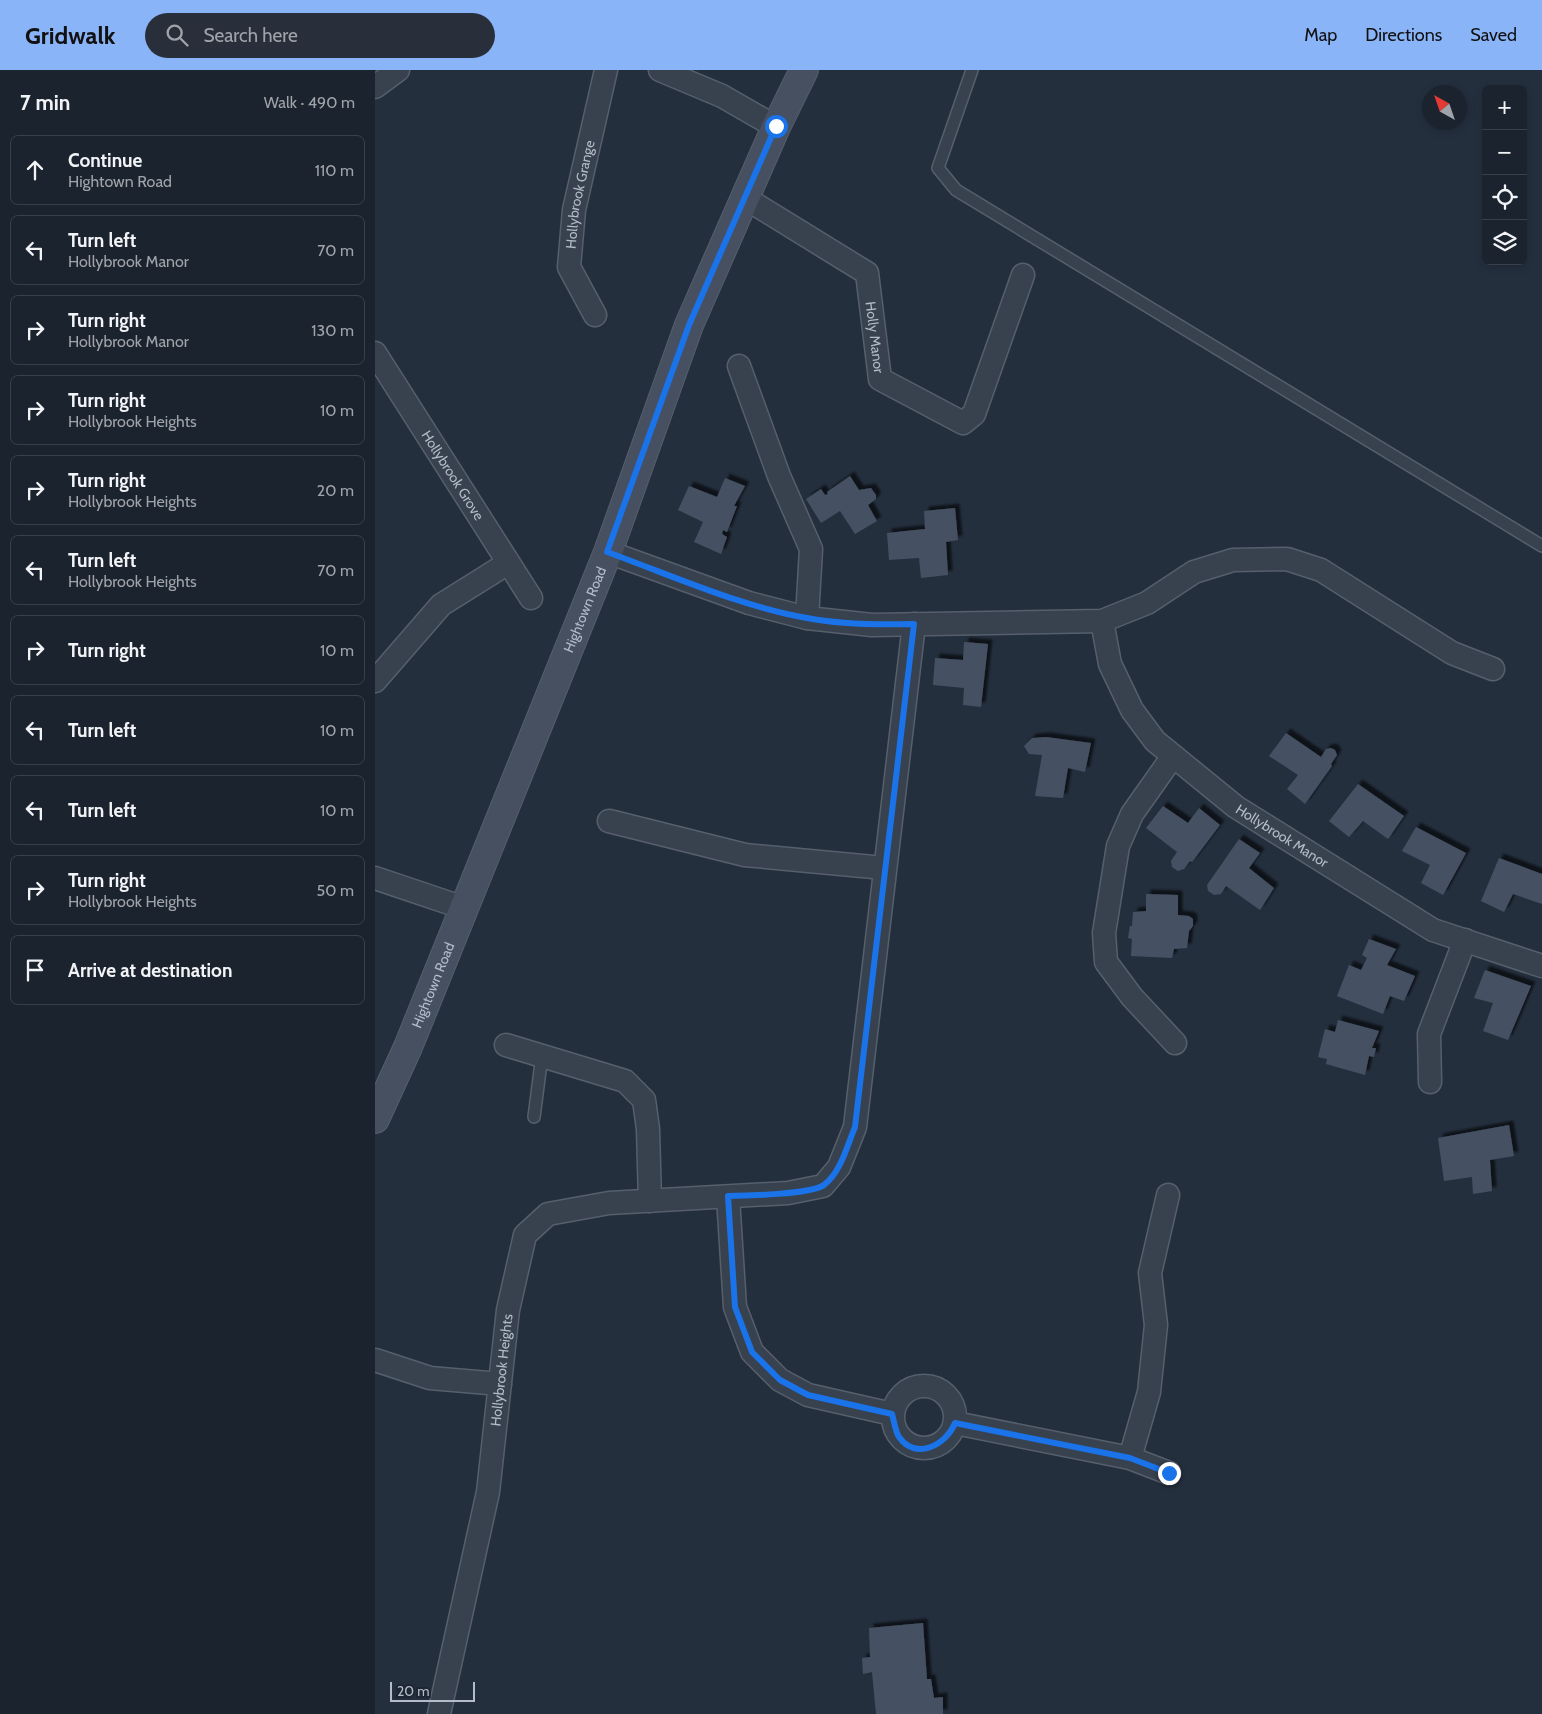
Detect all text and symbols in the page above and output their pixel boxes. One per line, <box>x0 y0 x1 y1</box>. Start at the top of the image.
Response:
search box <box>145 13 495 58</box>
text: Gridwalk <box>25 21 115 50</box>
icon: search <box>163 21 191 49</box>
text: Search here <box>203 24 298 47</box>
text: Map <box>1304 24 1337 46</box>
text: Directions <box>1365 24 1442 46</box>
text: Saved <box>1470 24 1517 46</box>
north arrow <box>1422 85 1467 130</box>
map controls <box>1482 85 1527 265</box>
button: + <box>1482 85 1527 130</box>
text: 7 min <box>20 90 70 115</box>
text: Walk · 490 m <box>264 93 355 112</box>
route start <box>765 115 788 138</box>
button: − <box>1482 130 1527 175</box>
street label: Hollybrook Grange <box>562 138 599 250</box>
text: Continue <box>68 149 142 172</box>
icon: ahead <box>21 156 49 184</box>
text: 110 m <box>315 161 354 180</box>
text: Hightown Road <box>68 172 172 191</box>
button: locate <box>1482 175 1527 220</box>
button: layers <box>1482 220 1527 265</box>
text: Turn left <box>68 229 136 252</box>
icon: left <box>21 236 49 264</box>
text: 70 m <box>317 241 354 260</box>
text: Hollybrook Manor <box>68 252 189 271</box>
street label: Holly Manor <box>862 300 888 375</box>
text: Turn right <box>68 309 146 332</box>
icon: right <box>21 316 49 344</box>
text: 130 m <box>311 321 354 340</box>
text: Hollybrook Manor <box>68 332 189 351</box>
text: Turn right <box>68 389 146 412</box>
icon: right <box>21 396 49 424</box>
text: 10 m <box>320 401 354 420</box>
text: Hollybrook Heights <box>68 412 197 431</box>
street label: Hollybrook Grove <box>418 427 488 524</box>
text: Turn right <box>68 469 146 492</box>
icon: right <box>21 476 49 504</box>
text: 20 m <box>317 481 354 500</box>
text: Hollybrook Heights <box>68 492 197 511</box>
text: Turn left <box>68 549 136 572</box>
icon: left <box>21 556 49 584</box>
text: 70 m <box>317 561 354 580</box>
street label: Hightown Road <box>559 564 610 655</box>
text: Hollybrook Heights <box>68 572 197 591</box>
icon: right <box>21 636 49 664</box>
text: Turn right <box>68 639 146 662</box>
text: 10 m <box>320 641 354 660</box>
icon: left <box>21 716 49 744</box>
text: Turn left <box>68 719 136 742</box>
text: 10 m <box>320 721 354 740</box>
icon: left <box>21 796 49 824</box>
text: Turn left <box>68 799 136 822</box>
street label: Hollybrook Manor <box>1232 800 1332 872</box>
text: 10 m <box>320 801 354 820</box>
text: Turn right <box>68 869 146 892</box>
icon: right <box>21 876 49 904</box>
text: 50 m <box>317 881 354 900</box>
text: Hollybrook Heights <box>68 892 197 911</box>
street label: Hightown Road <box>408 939 458 1031</box>
icon: arrive <box>21 956 49 984</box>
text: Arrive at destination <box>68 959 232 982</box>
street label: Hollybrook Heights <box>486 1313 517 1427</box>
route end <box>1158 1462 1181 1485</box>
scale bar <box>390 1679 475 1702</box>
text: 20 m <box>397 1682 430 1700</box>

